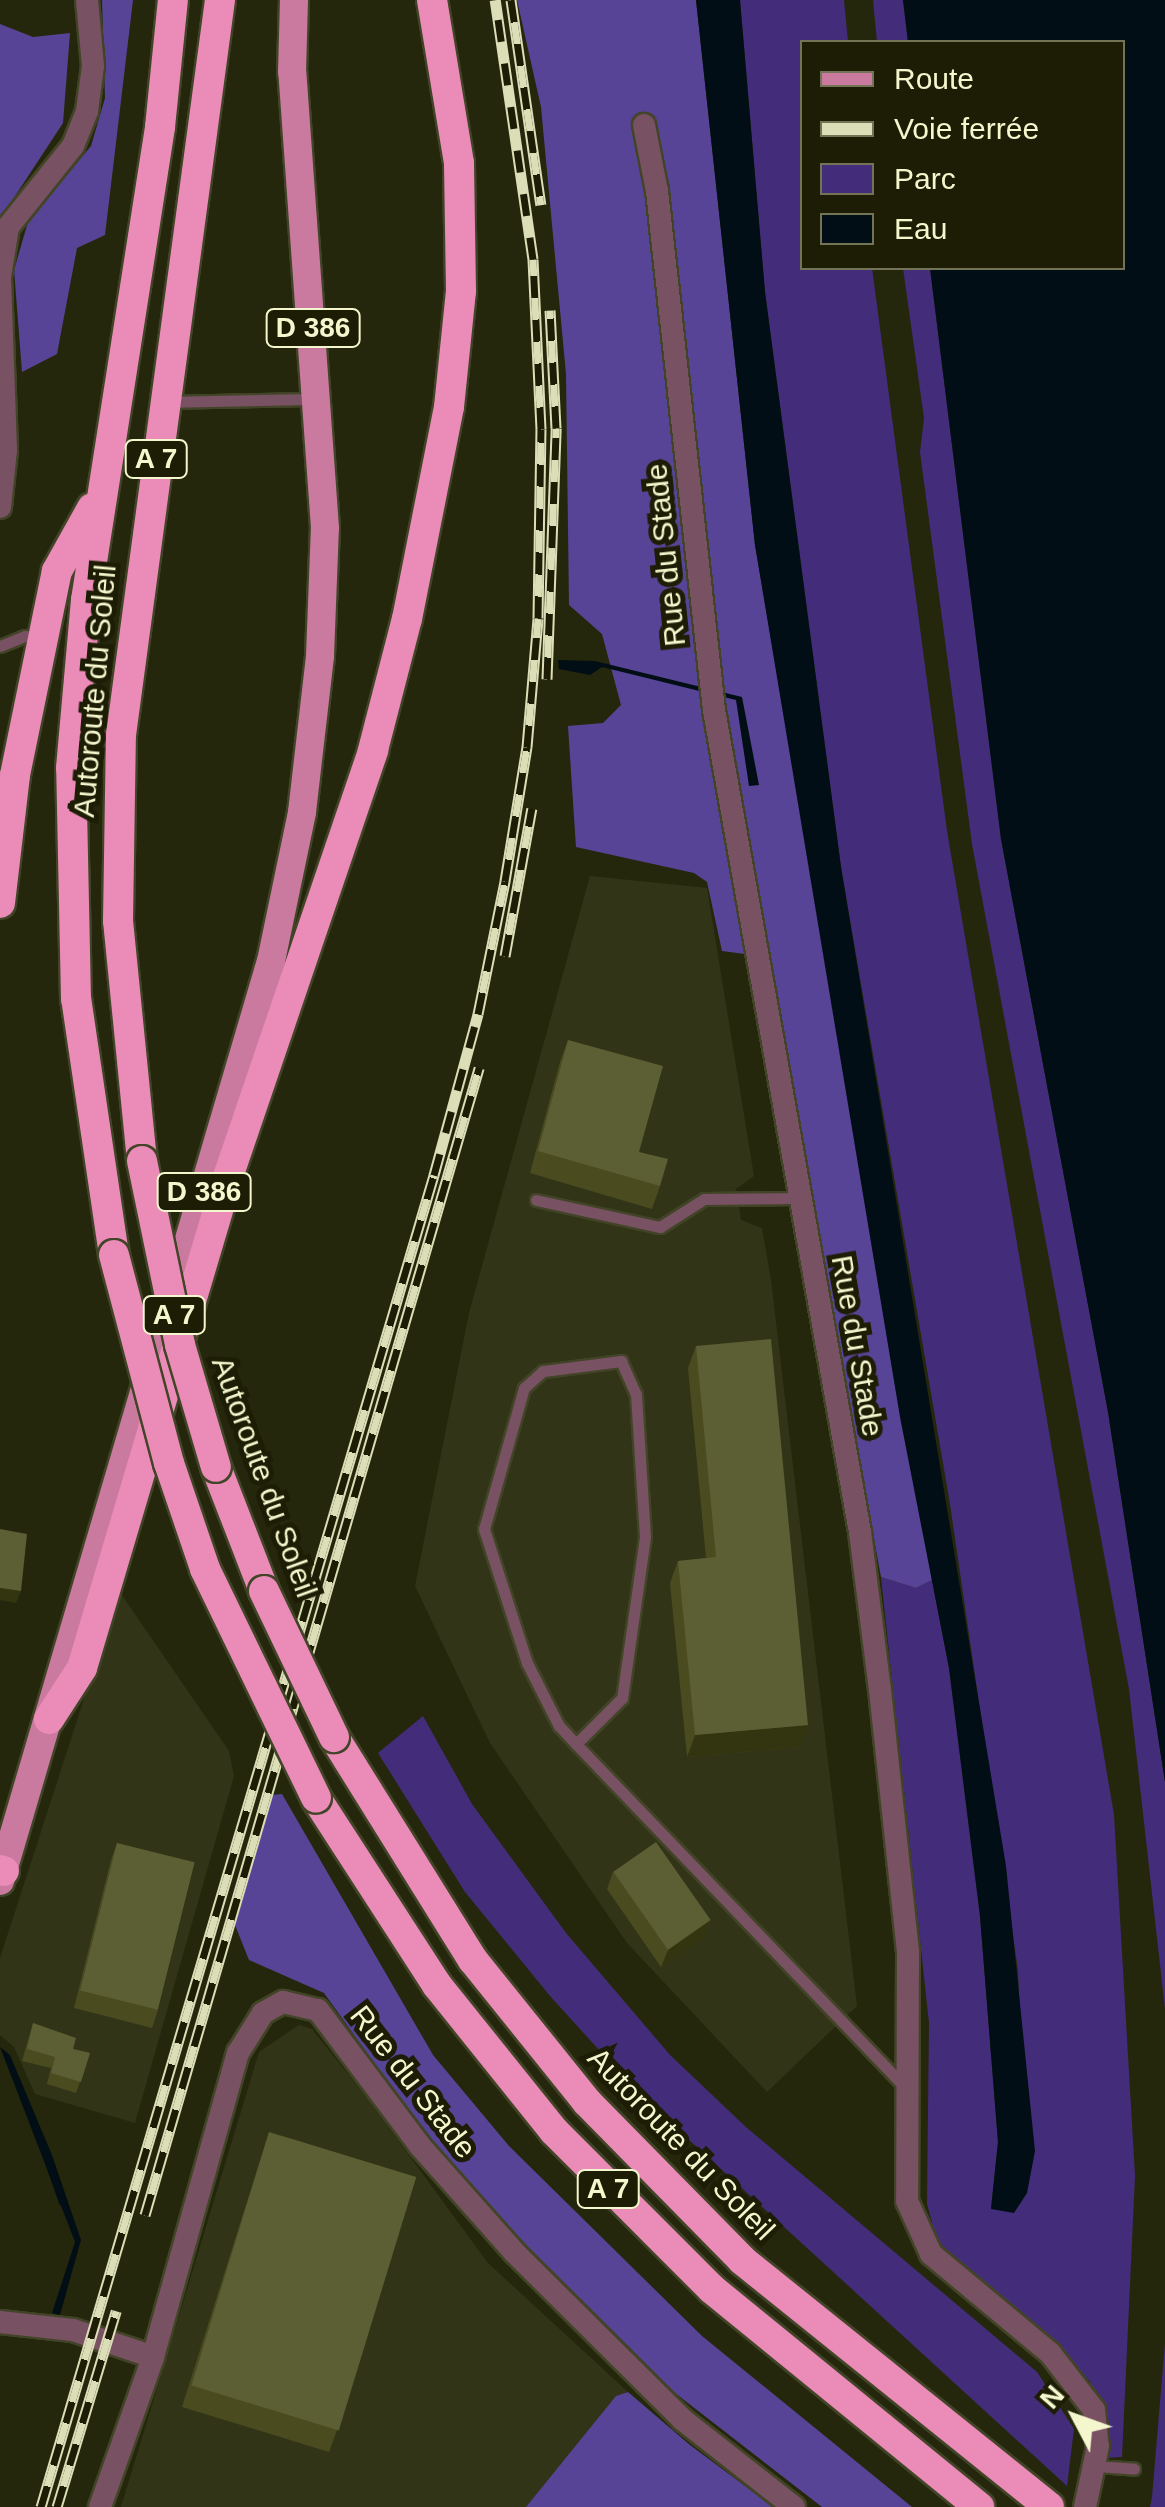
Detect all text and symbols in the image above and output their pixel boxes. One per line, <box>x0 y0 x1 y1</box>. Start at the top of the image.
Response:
legend <box>800 40 1125 270</box>
text: Route <box>894 62 974 95</box>
text: Voie ferrée <box>894 112 1039 145</box>
text: Parc <box>894 162 956 195</box>
text: Eau <box>894 212 947 245</box>
road number: D 386 <box>266 305 360 351</box>
road number: A 7 <box>124 436 188 482</box>
street label: Rue du Stade <box>639 462 693 648</box>
street label: Autoroute du Soleil <box>66 563 124 819</box>
road number: D 386 <box>156 1169 252 1215</box>
street label: Rue du Stade <box>823 1253 891 1439</box>
road number: A 7 <box>142 1292 206 1338</box>
street label: Autoroute du Soleil <box>204 1352 324 1602</box>
street label: Rue du Stade <box>342 1999 484 2165</box>
street label: Autoroute du Soleil <box>580 2040 782 2248</box>
road number: A 7 <box>576 2166 640 2212</box>
north arrow <box>1025 2367 1125 2467</box>
text: N <box>1034 2379 1070 2415</box>

